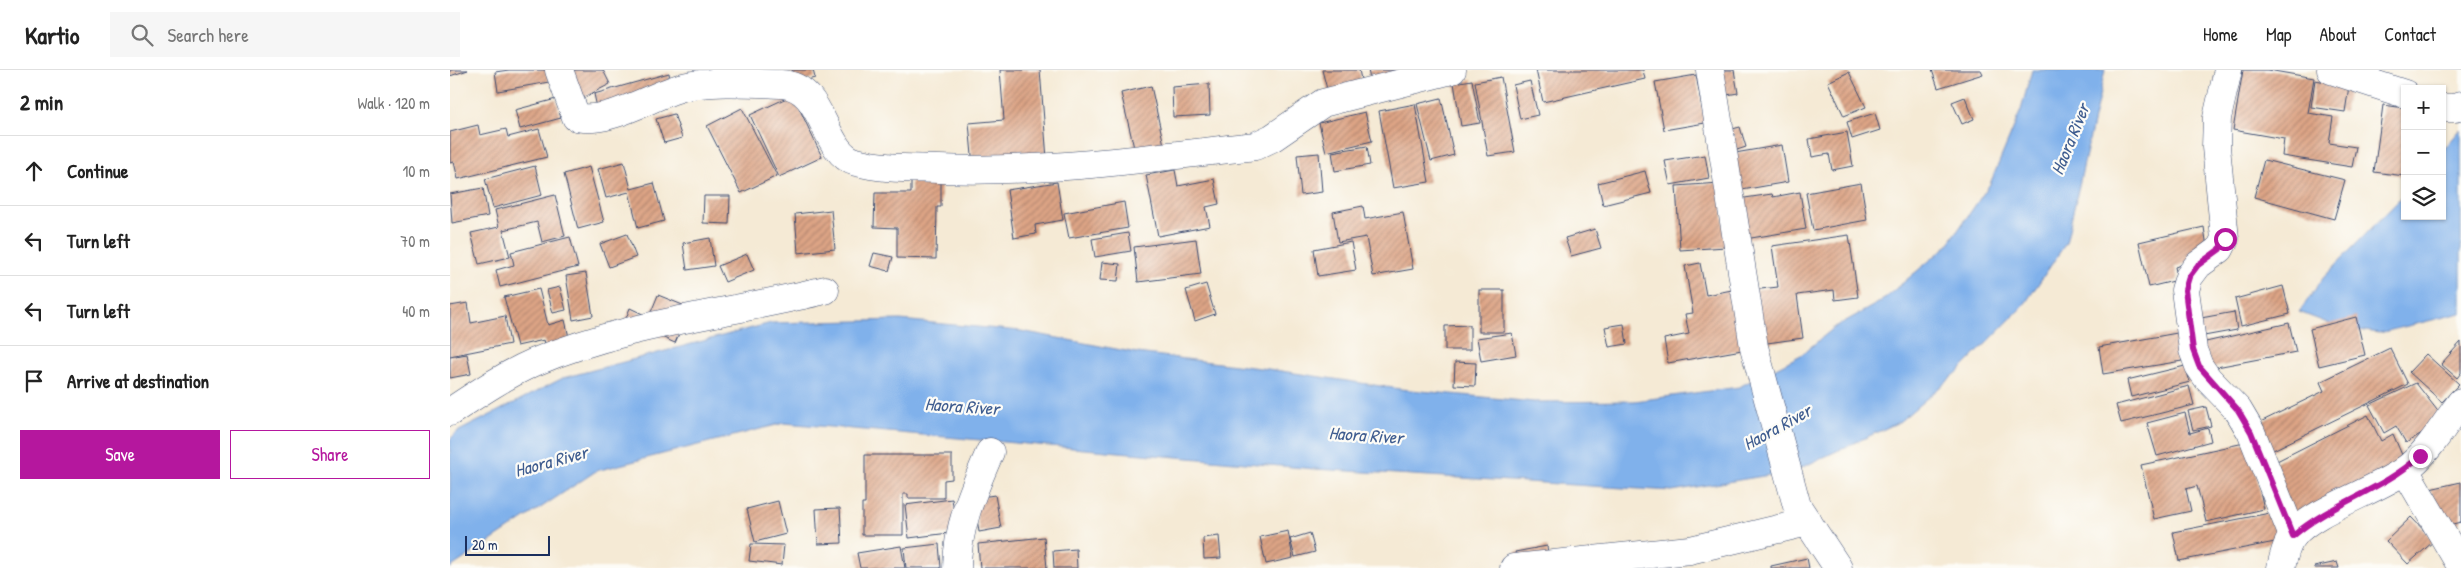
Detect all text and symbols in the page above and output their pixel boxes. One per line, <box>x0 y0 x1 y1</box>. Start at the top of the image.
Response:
search box <box>110 12 460 57</box>
text: Kartio <box>25 19 80 51</box>
icon: search <box>128 21 156 49</box>
text: Search here <box>168 22 249 48</box>
text: Home <box>2203 22 2238 47</box>
text: Map <box>2266 22 2291 47</box>
text: About <box>2319 22 2356 47</box>
text: Contact <box>2384 22 2436 47</box>
map controls <box>2401 85 2446 220</box>
button: + <box>2401 85 2446 130</box>
text: 2 min <box>20 88 63 117</box>
text: Walk · 120 m <box>357 92 430 114</box>
water label: Haora River <box>2044 98 2096 178</box>
button: − <box>2401 130 2446 175</box>
icon: ahead <box>20 157 48 185</box>
text: Continue <box>67 158 128 184</box>
text: 10 m <box>402 160 430 182</box>
button: layers <box>2401 175 2446 220</box>
icon: left <box>20 227 48 255</box>
text: Turn left <box>67 228 130 254</box>
route start <box>2214 228 2237 251</box>
text: 70 m <box>400 230 430 252</box>
icon: left <box>20 297 48 325</box>
text: Turn left <box>67 298 130 324</box>
text: 40 m <box>402 300 430 322</box>
icon: arrive <box>20 367 48 395</box>
text: Arrive at destination <box>67 368 209 394</box>
water label: Haora River <box>924 391 1002 421</box>
water label: Haora River <box>1738 397 1817 456</box>
water label: Haora River <box>1328 420 1406 450</box>
button: Save <box>20 430 220 479</box>
button: Share <box>230 430 430 479</box>
water label: Haora River <box>512 439 592 483</box>
route end <box>2409 445 2432 468</box>
scale bar <box>465 533 550 556</box>
text: 20 m <box>472 535 498 554</box>

